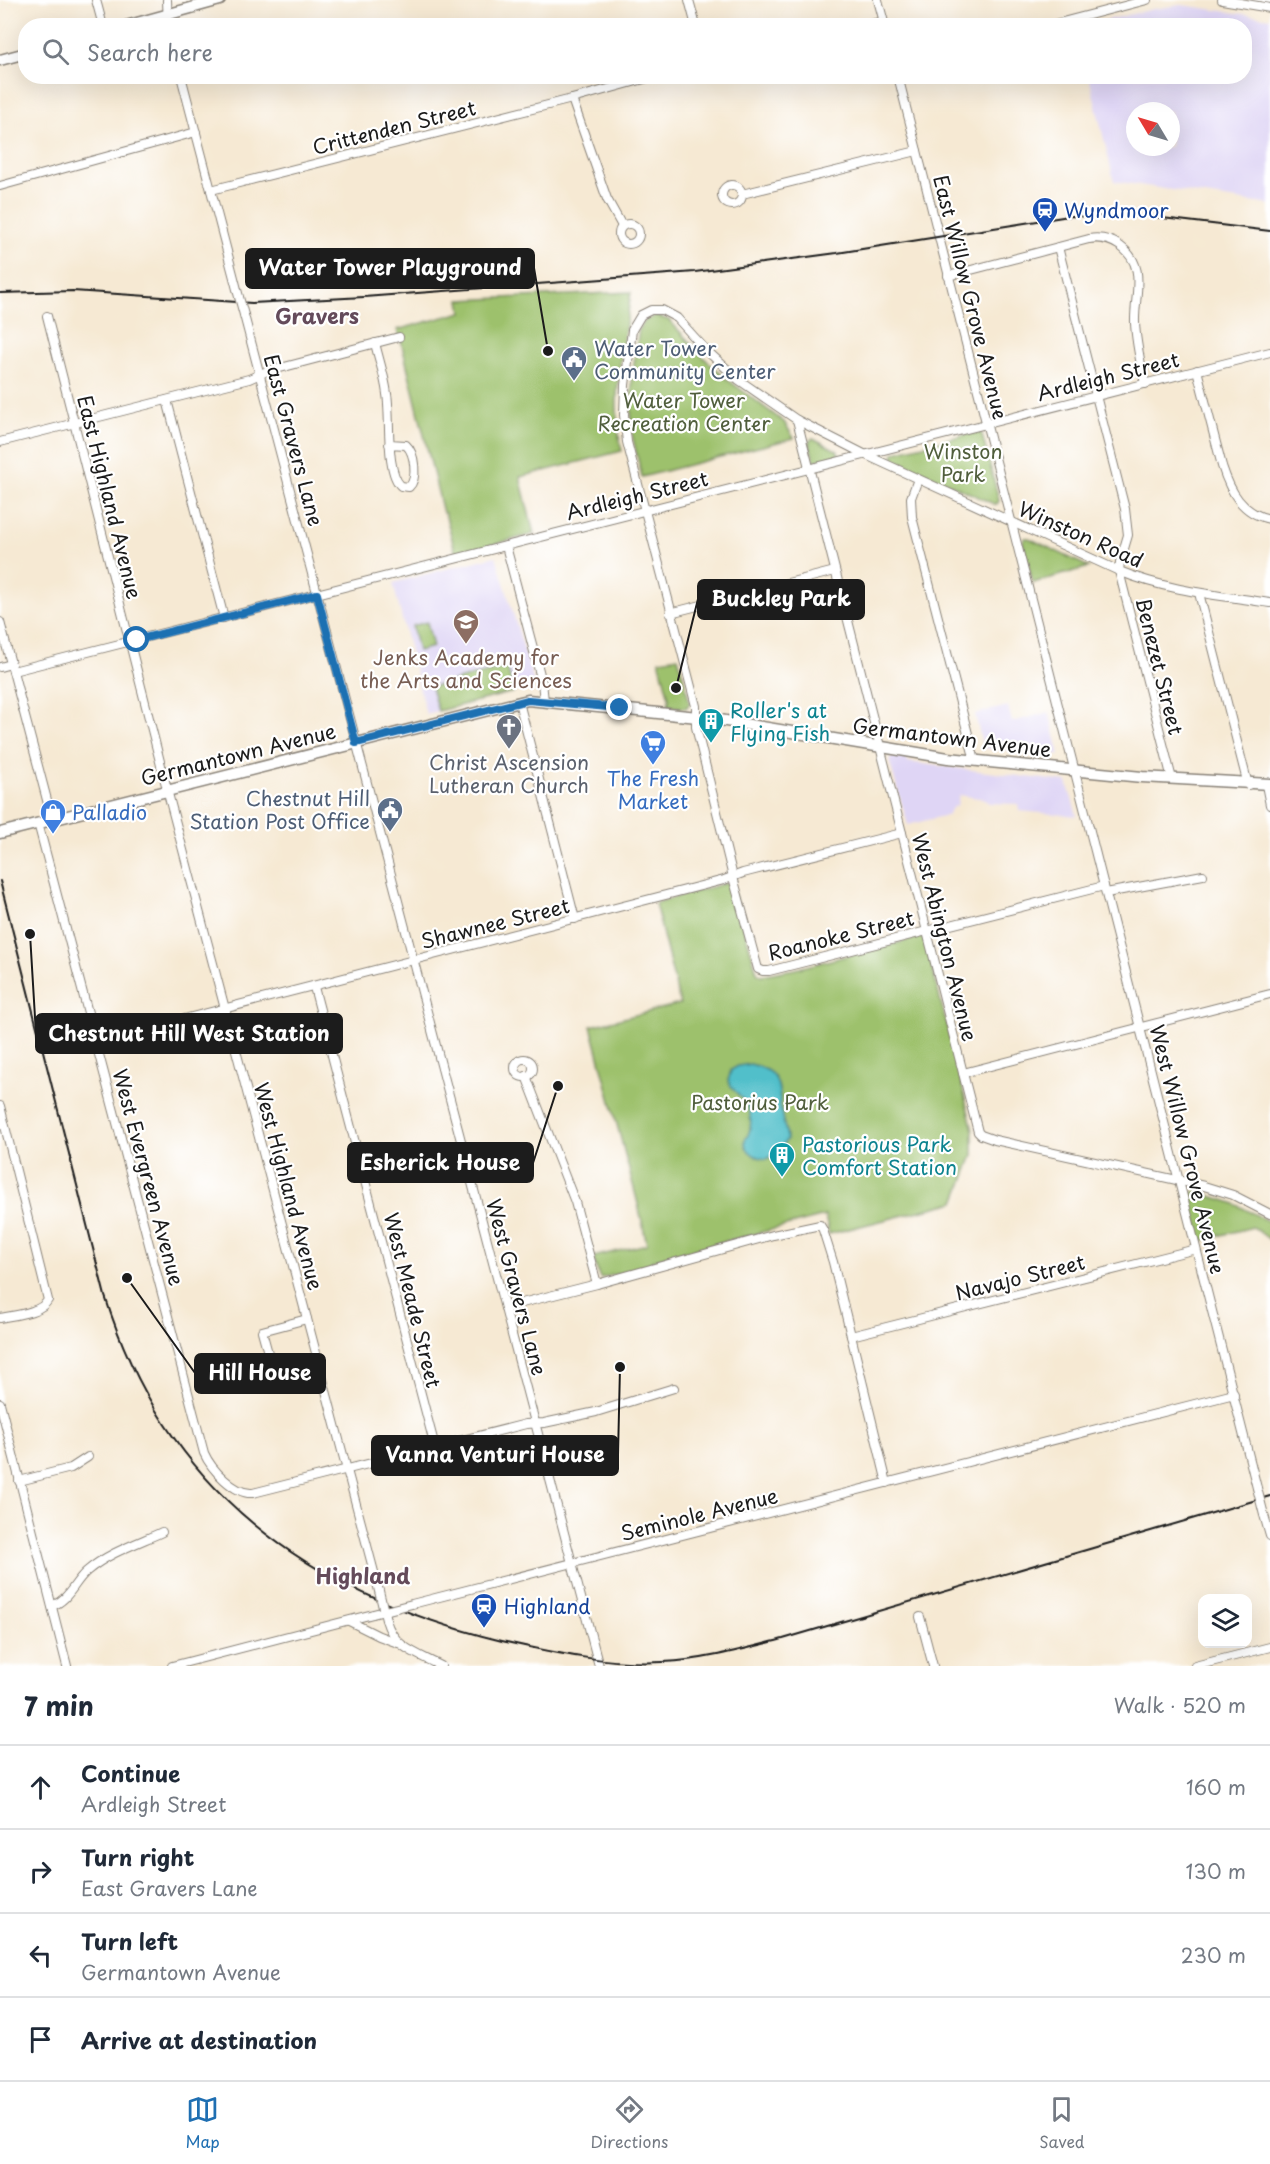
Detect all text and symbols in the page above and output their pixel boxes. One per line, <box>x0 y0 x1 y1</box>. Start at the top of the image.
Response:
search box <box>18 18 1252 84</box>
icon: search <box>39 35 72 68</box>
text: Search here <box>87 35 213 68</box>
street label: Crittenden Street <box>309 92 479 162</box>
north arrow <box>1126 102 1180 156</box>
street label: East Willow Grove Avenue <box>926 172 1016 422</box>
station icon: Wyndmoor <box>1030 195 1060 233</box>
place label: Wyndmoor <box>1064 195 1169 225</box>
callout: Water Tower Playground <box>246 249 534 288</box>
text: Water Tower Playground <box>258 250 522 282</box>
district label: Gravers <box>275 299 359 331</box>
place label: Water Tower Community Center <box>594 333 776 386</box>
public building icon: Water Tower Community Center <box>559 344 589 382</box>
street label: Ardleigh Street <box>1034 344 1182 408</box>
street label: East Gravers Lane <box>257 351 331 529</box>
park label: Water Tower Recreation Center <box>597 385 771 438</box>
street label: East Highland Avenue <box>70 392 150 602</box>
park label: Winston Park <box>924 436 1002 489</box>
street label: Ardleigh Street <box>563 463 711 527</box>
street label: Winston Road <box>1014 493 1148 575</box>
callout: Buckley Park <box>698 580 864 619</box>
text: Buckley Park <box>711 581 851 613</box>
street label: Benezet Street <box>1128 594 1192 738</box>
school or university icon: Jenks Academy for the Arts and Sciences <box>451 607 481 645</box>
route start <box>123 626 149 652</box>
place label: Jenks Academy for the Arts and Sciences <box>360 642 572 695</box>
route end <box>606 694 632 720</box>
place label: Roller's at Flying Fish <box>730 695 830 748</box>
building icon: Roller's at Flying Fish <box>696 706 726 744</box>
street label: Germantown Avenue <box>851 710 1053 764</box>
church icon: Christ Ascension Lutheran Church <box>494 712 524 750</box>
street label: Germantown Avenue <box>137 715 339 793</box>
supermarket icon: The Fresh Market <box>638 728 668 766</box>
place label: Christ Ascension Lutheran Church <box>429 747 589 800</box>
place label: The Fresh Market <box>607 763 699 816</box>
place label: Chestnut Hill Station Post Office <box>189 783 370 836</box>
public building icon: Chestnut Hill Station Post Office <box>375 795 405 833</box>
shop icon: Palladio <box>38 797 68 835</box>
place label: Palladio <box>72 797 147 827</box>
street label: West Abington Avenue <box>905 830 985 1044</box>
street label: Shawnee Street <box>417 890 573 956</box>
street label: Roanoke Street <box>765 902 917 968</box>
callout: Chestnut Hill West Station <box>36 1014 342 1053</box>
text: Chestnut Hill West Station <box>48 1016 330 1048</box>
street label: West Willow Grove Avenue <box>1143 1021 1234 1277</box>
street label: West Evergreen Avenue <box>106 1065 192 1289</box>
street label: West Highland Avenue <box>247 1079 331 1293</box>
park label: Pastorius Park <box>691 1087 829 1117</box>
place label: Pastorious Park Comfort Station <box>802 1129 957 1182</box>
building icon: Pastorious Park Comfort Station <box>767 1140 797 1178</box>
callout: Esherick House <box>348 1143 533 1182</box>
text: Esherick House <box>360 1145 520 1177</box>
street label: West Gravers Lane <box>479 1195 555 1379</box>
street label: West Meade Street <box>377 1209 449 1391</box>
street label: Navajo Street <box>952 1246 1088 1308</box>
callout: Hill House <box>195 1354 325 1393</box>
text: Hill House <box>208 1355 312 1387</box>
callout: Vanna Venturi House <box>372 1436 618 1475</box>
text: Vanna Venturi House <box>385 1437 605 1469</box>
street label: Seminole Avenue <box>617 1480 781 1548</box>
district label: Highland <box>316 1559 410 1591</box>
station icon: Highland <box>469 1591 499 1629</box>
place label: Highland <box>504 1591 590 1621</box>
map controls <box>1198 1594 1252 1648</box>
button: layers <box>1198 1594 1252 1648</box>
text: 7 min <box>24 1686 94 1725</box>
text: Walk · 520 m <box>1114 1690 1246 1720</box>
text: Continue <box>81 1756 180 1789</box>
icon: ahead <box>24 1771 57 1804</box>
text: 160 m <box>1186 1772 1246 1802</box>
text: Ardleigh Street <box>81 1789 227 1819</box>
text: Turn right <box>81 1840 194 1873</box>
icon: right <box>24 1855 57 1888</box>
text: 130 m <box>1186 1856 1246 1886</box>
text: East Gravers Lane <box>81 1873 258 1903</box>
text: Turn left <box>81 1924 178 1957</box>
icon: left <box>24 1939 57 1972</box>
text: 230 m <box>1181 1940 1246 1970</box>
text: Germantown Avenue <box>81 1957 281 1987</box>
icon: arrive <box>24 2023 57 2056</box>
text: Arrive at destination <box>81 2023 317 2056</box>
tab: Map <box>185 2093 220 2153</box>
tab: Directions <box>590 2093 668 2153</box>
tab: Saved <box>1039 2093 1085 2153</box>

